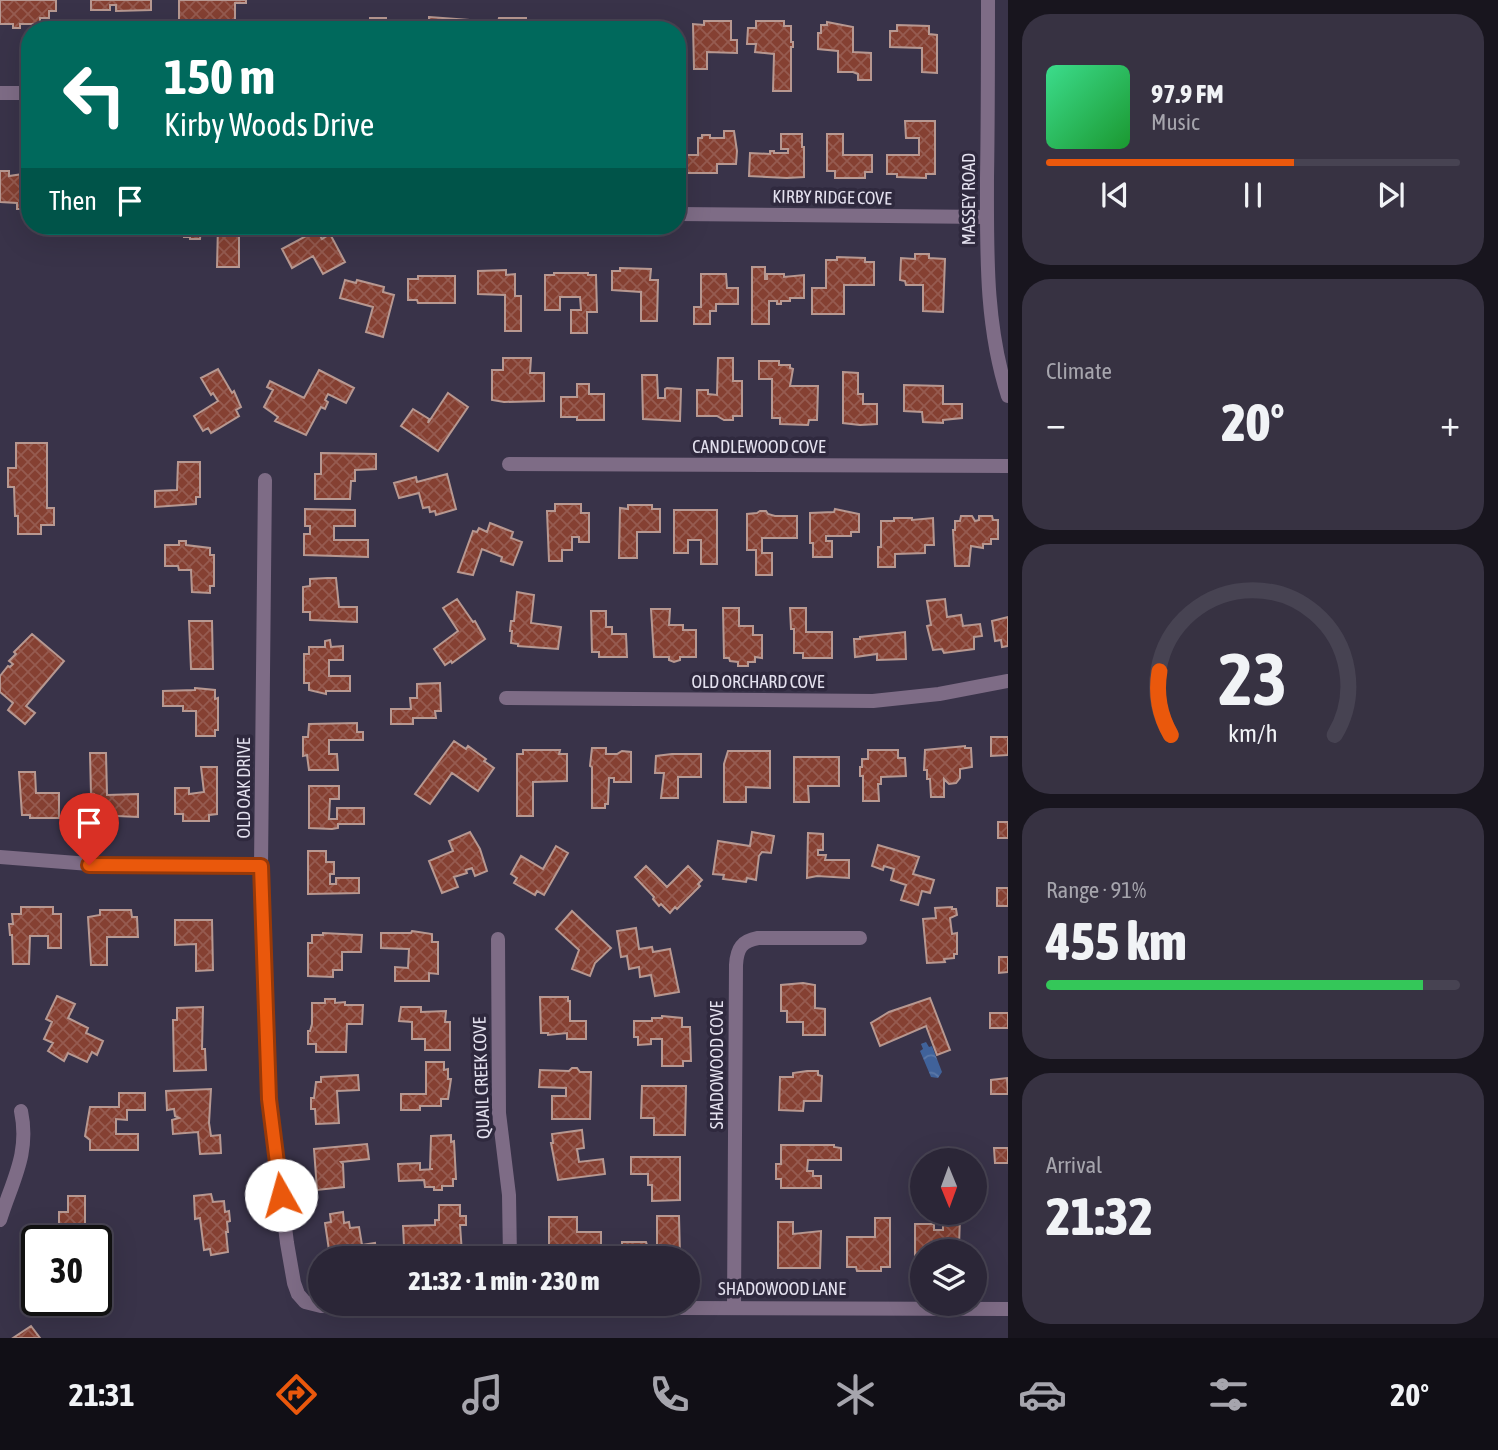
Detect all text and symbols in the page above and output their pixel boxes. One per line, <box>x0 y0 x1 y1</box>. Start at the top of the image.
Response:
text: 150 m <box>164 48 275 104</box>
icon: left <box>49 49 140 140</box>
text: 97.9 FM <box>1151 79 1224 109</box>
text: Kirby Woods Drive <box>164 106 374 143</box>
text: Music <box>1151 109 1199 135</box>
street label: MASSEY ROAD <box>958 153 979 245</box>
icon: previous <box>1096 176 1134 214</box>
icon: pause <box>1234 176 1272 214</box>
icon: next <box>1372 176 1410 214</box>
icon: arrive <box>111 182 149 220</box>
street label: KIRBY RIDGE COVE <box>772 185 892 209</box>
text: Then <box>49 186 97 216</box>
text: Climate <box>1046 358 1112 384</box>
text: 20° <box>1221 392 1285 452</box>
text: − <box>1046 401 1066 444</box>
text: + <box>1440 401 1460 444</box>
street label: CANDLEWOOD COVE <box>692 436 826 457</box>
text: 23 <box>1219 637 1287 720</box>
street label: OLD ORCHARD COVE <box>692 671 825 692</box>
text: km/h <box>1228 719 1278 747</box>
street label: OLD OAK DRIVE <box>233 737 254 838</box>
pin <box>59 793 119 865</box>
icon: arrive <box>70 804 108 842</box>
text: Range · 91% <box>1046 877 1146 903</box>
text: 455 km <box>1046 911 1187 971</box>
street label: SHADOWOOD COVE <box>706 1001 727 1129</box>
street label: QUAIL CREEK COVE <box>468 1016 494 1139</box>
north arrow <box>910 1148 987 1225</box>
map controls <box>910 1148 987 1316</box>
text: Arrival <box>1046 1152 1102 1178</box>
position arrow <box>244 1158 318 1232</box>
text: 21:32 <box>1046 1186 1153 1246</box>
speed limit sign: 30 <box>21 1225 112 1316</box>
button: layers <box>910 1239 987 1316</box>
text: 21:32 · 1 min · 230 m <box>409 1266 599 1296</box>
street label: SHADOWOOD LANE <box>718 1278 846 1299</box>
icon: directions <box>272 1370 321 1419</box>
icon: music <box>458 1370 507 1419</box>
icon: phone <box>645 1370 694 1419</box>
icon: climate <box>831 1370 880 1419</box>
icon: car <box>1018 1370 1067 1419</box>
icon: filters <box>1204 1370 1253 1419</box>
text: 21:31 <box>69 1376 135 1413</box>
text: 20° <box>1390 1376 1429 1413</box>

